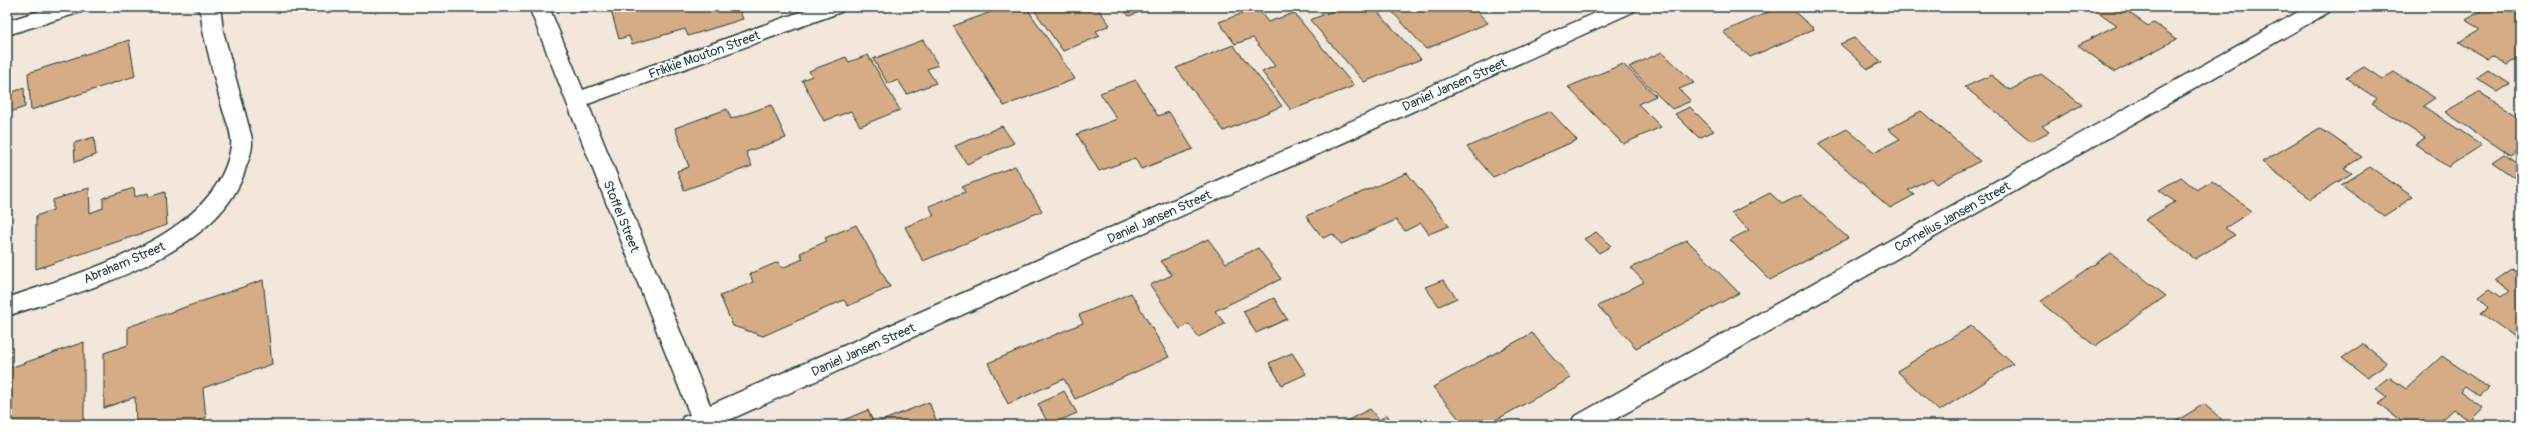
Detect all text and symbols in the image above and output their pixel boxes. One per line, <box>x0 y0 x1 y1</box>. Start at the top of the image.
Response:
street label: Frikkie Mouton Street <box>646 27 763 83</box>
street label: Daniel Jansen Street <box>1400 54 1510 115</box>
street label: Stoffel Street <box>599 178 643 255</box>
street label: Cornelius Jansen Street <box>1892 178 2014 255</box>
street label: Daniel Jansen Street <box>1105 186 1215 247</box>
street label: Abraham Street <box>81 238 168 287</box>
street label: Daniel Jansen Street <box>809 319 919 380</box>

